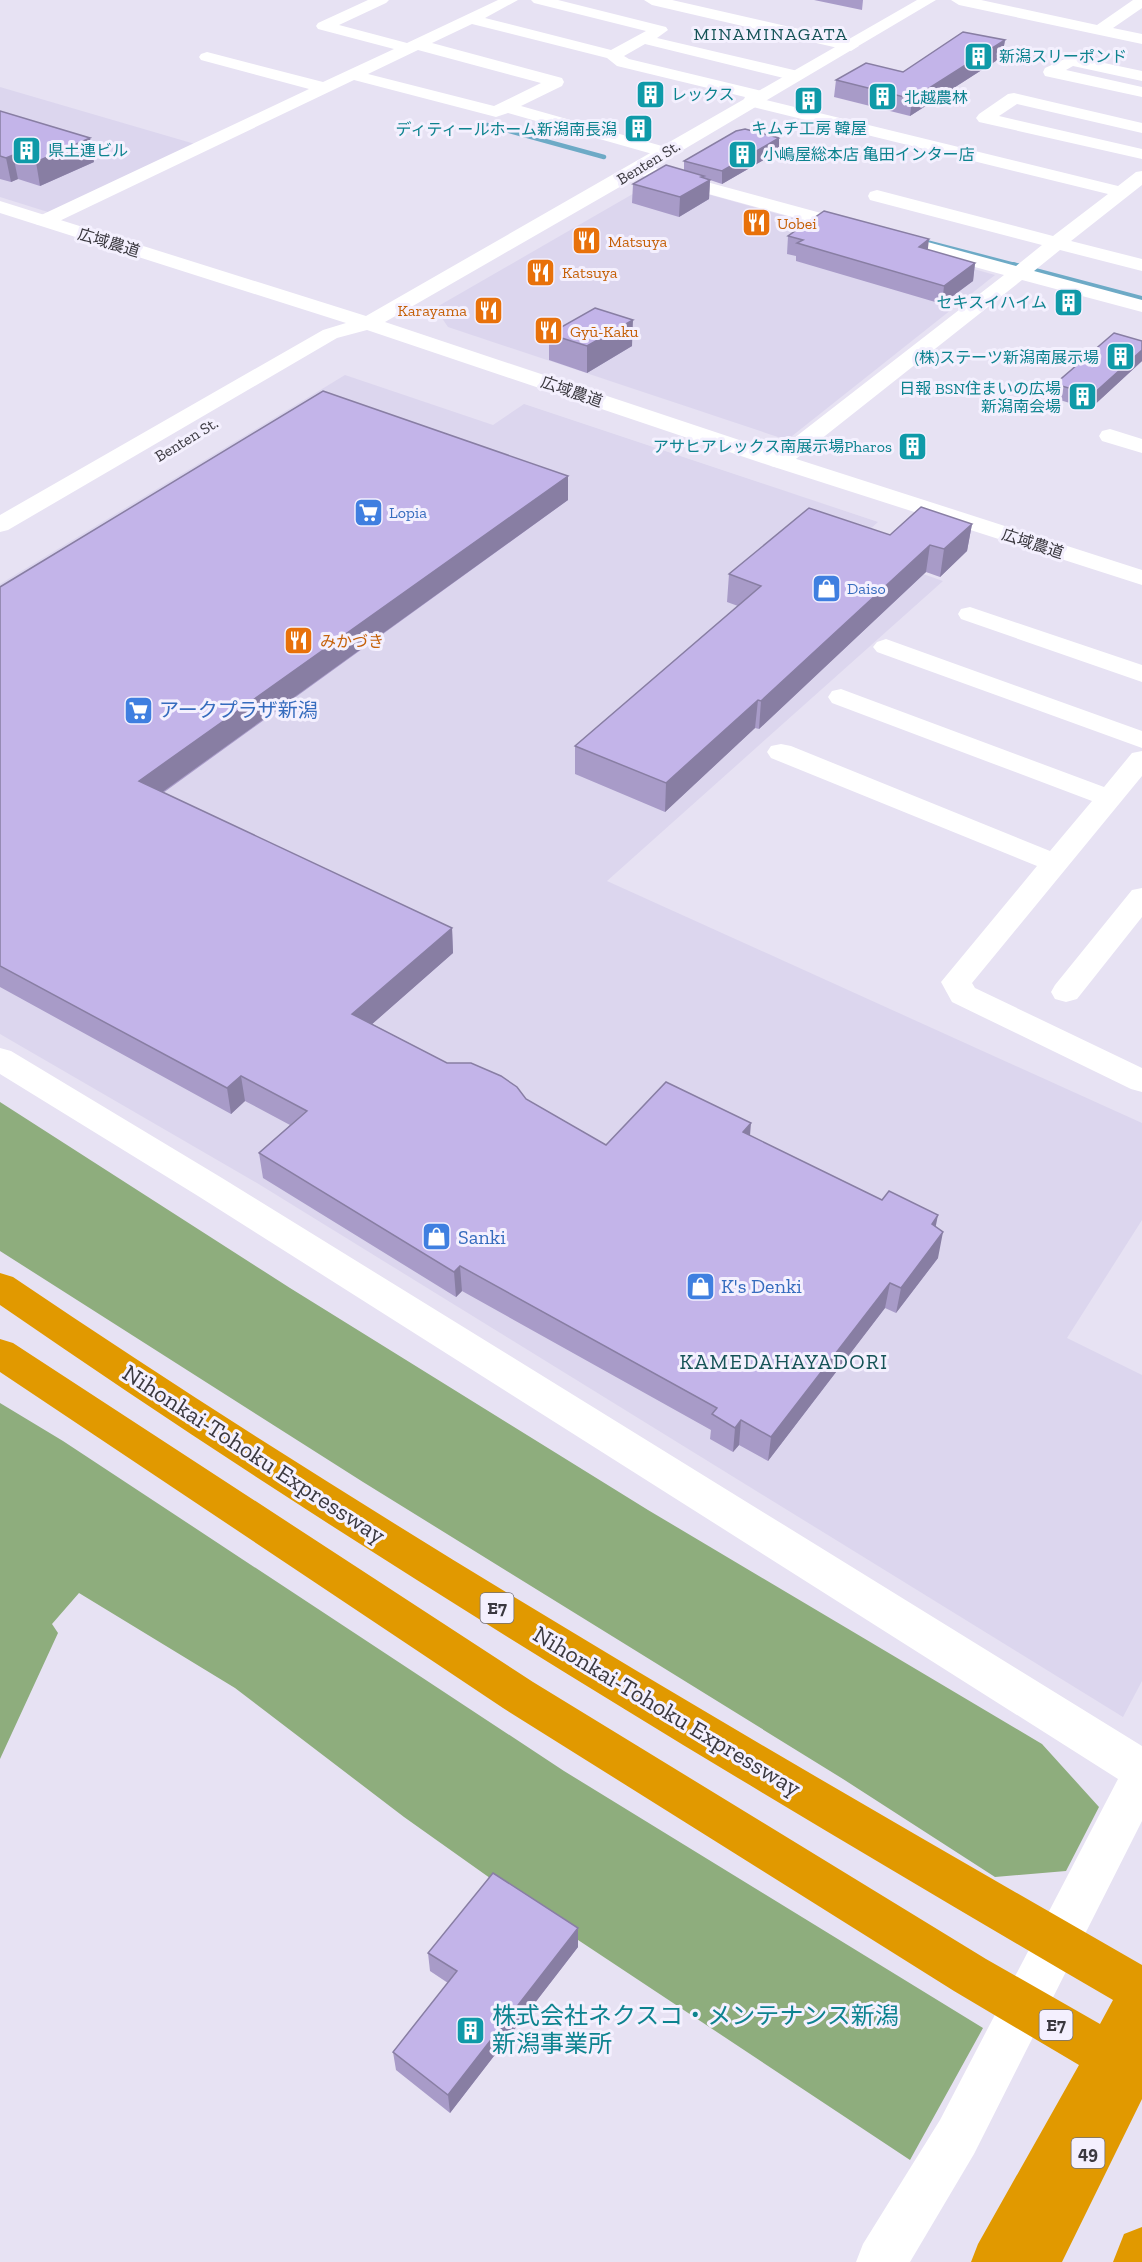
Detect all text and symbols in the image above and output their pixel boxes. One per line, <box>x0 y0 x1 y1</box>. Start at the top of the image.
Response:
district label: MINAMINAGATA <box>694 23 848 45</box>
building icon: 新潟スリーポンド <box>962 40 994 72</box>
place label: 新潟スリーポンド <box>999 47 1127 66</box>
building icon: レックス <box>634 78 666 110</box>
building icon: 北越農林 <box>867 81 899 113</box>
building icon: キムチ工房 韓屋 <box>793 84 825 116</box>
place label: レックス <box>671 85 735 104</box>
place label: 北越農林 <box>904 88 968 107</box>
building icon: ディティールホーム新潟南長潟 <box>622 113 654 145</box>
place label: キムチ工房 韓屋 <box>751 119 867 138</box>
place label: ディティールホーム新潟南長潟 <box>396 120 617 139</box>
building icon: 県土連ビル <box>11 134 43 166</box>
street label: Benten St. <box>613 136 683 189</box>
building icon: 小嶋屋総本店 亀田インター店 <box>726 138 758 170</box>
place label: 県土連ビル <box>48 141 128 160</box>
place label: 小嶋屋総本店 亀田インター店 <box>763 145 975 164</box>
restaurant icon: Uobei <box>740 207 772 239</box>
place label: Uobei <box>777 214 817 233</box>
street label: 広域農道 <box>75 224 142 261</box>
restaurant icon: Matsuya <box>571 225 603 257</box>
place label: Matsuya <box>608 232 668 251</box>
restaurant icon: Katsuya <box>525 256 557 288</box>
place label: Katsuya <box>562 263 618 282</box>
building icon: セキスイハイム <box>1052 286 1084 318</box>
place label: セキスイハイム <box>936 293 1047 312</box>
restaurant icon: Karayama <box>472 294 504 326</box>
place label: Karayama <box>397 301 467 320</box>
restaurant icon: Gyū-Kaku <box>533 315 565 347</box>
place label: Gyū-Kaku <box>570 322 638 341</box>
building icon: (株)ステーツ新潟南展示場 <box>1104 341 1136 373</box>
place label: (株)ステーツ新潟南展示場 <box>915 348 1099 367</box>
street label: 広域農道 <box>538 372 605 411</box>
place label: 日報 BSN住まいの広場 新潟南会場 <box>899 379 1061 416</box>
building icon: 日報 BSN住まいの広場 新潟南会場 <box>1066 381 1098 413</box>
street label: Benten St. <box>151 413 221 466</box>
building icon: アサヒアレックス南展示場Pharos <box>897 430 929 462</box>
place label: アサヒアレックス南展示場Pharos <box>653 437 892 456</box>
supermarket icon: Lopia <box>352 496 384 528</box>
place label: Lopia <box>389 503 427 522</box>
street label: 広域農道 <box>999 525 1066 562</box>
shop icon: Daiso <box>810 572 842 604</box>
place label: Daiso <box>847 579 886 598</box>
restaurant icon: みかづき <box>283 625 315 657</box>
place label: みかづき <box>320 632 384 651</box>
supermarket icon: アークプラザ新潟 <box>122 694 154 726</box>
place label: アークプラザ新潟 <box>159 698 318 722</box>
shop icon: Sanki <box>421 1221 453 1253</box>
place label: Sanki <box>458 1225 506 1249</box>
shop icon: K's Denki <box>684 1270 716 1302</box>
place label: K's Denki <box>721 1274 802 1298</box>
district label: KAMEDAHAYADORI <box>679 1349 889 1374</box>
street label: Nihonkai-Tohoku Expressway <box>118 1358 392 1550</box>
road number: E7 <box>480 1593 514 1623</box>
street label: Nihonkai-Tohoku Expressway <box>528 1619 807 1802</box>
place label: 株式会社ネクスコ・メンテナンス新潟 新潟事業所 <box>492 2001 899 2058</box>
road number: E7 <box>1040 2010 1072 2040</box>
building icon: 株式会社ネクスコ・メンテナンス新潟 新潟事業所 <box>455 2014 487 2046</box>
road number: 49 <box>1072 2138 1104 2168</box>

